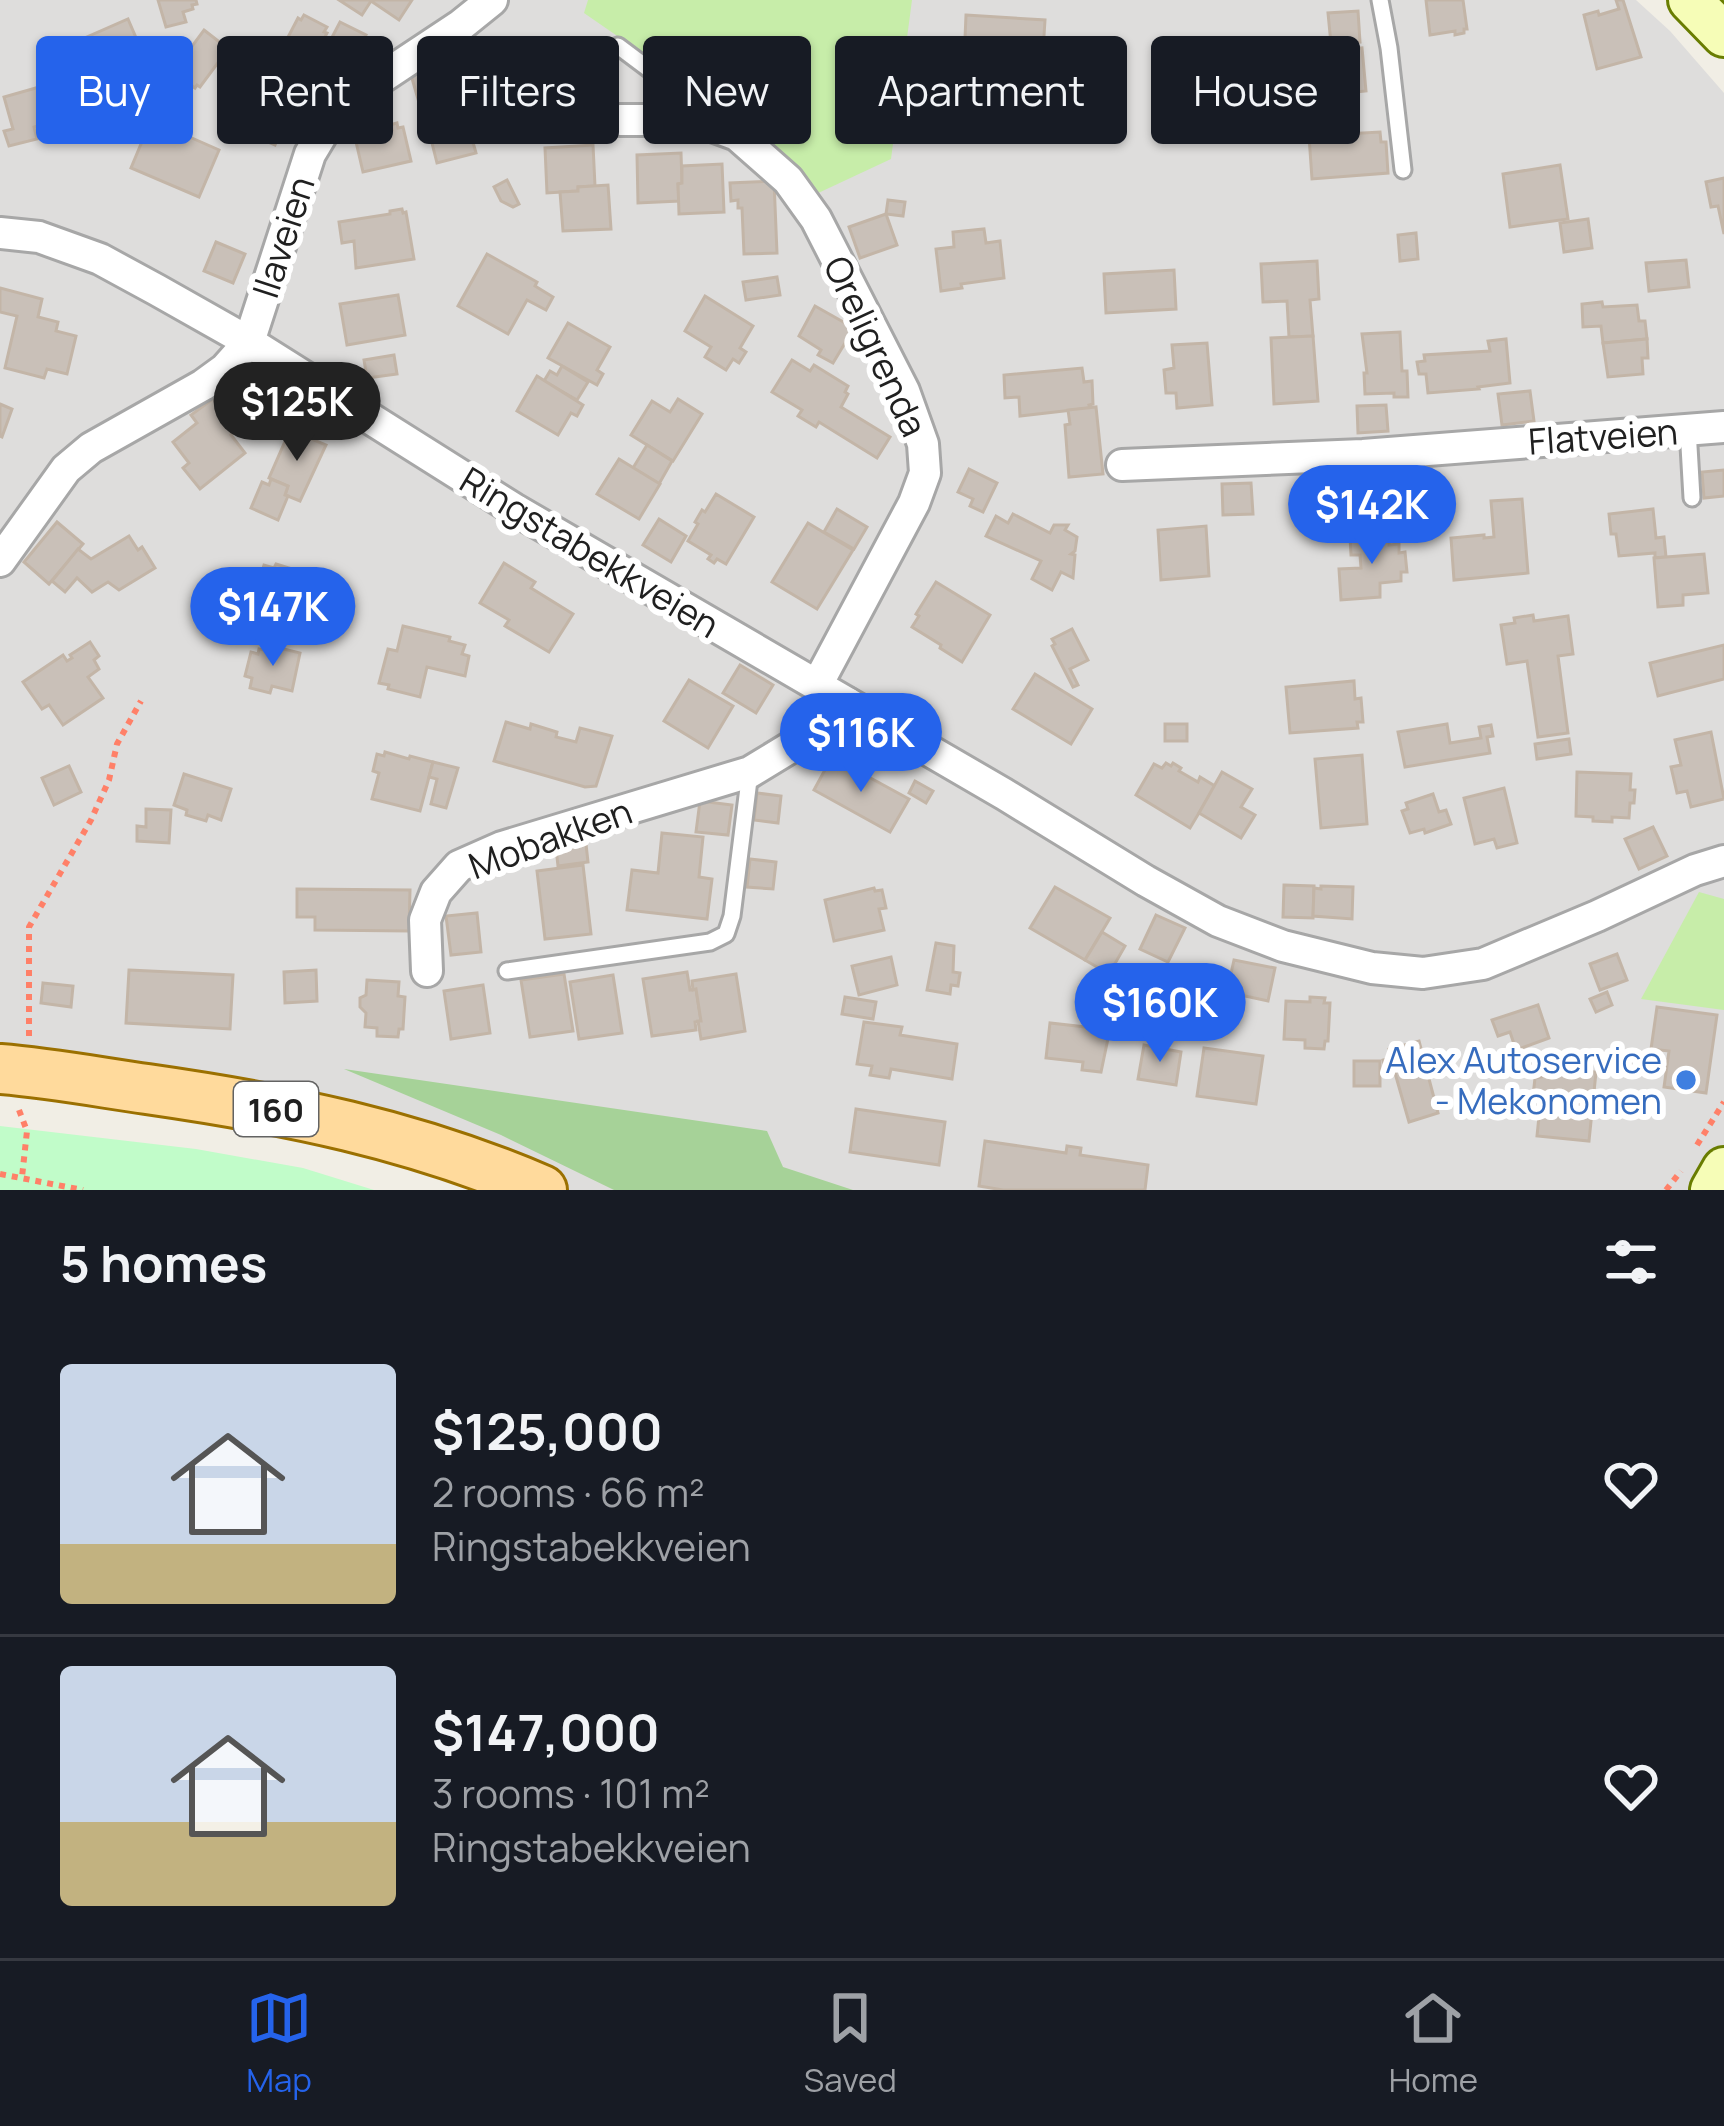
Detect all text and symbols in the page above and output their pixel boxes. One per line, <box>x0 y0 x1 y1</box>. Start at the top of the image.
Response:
chip: Buy <box>36 36 193 144</box>
chip: Rent <box>217 36 393 144</box>
chip: Filters <box>417 36 619 144</box>
chip: New <box>643 36 811 144</box>
chip: Apartment <box>835 36 1127 144</box>
chip: House <box>1151 36 1360 144</box>
street label: Ilaveien <box>240 170 326 304</box>
street label: Oreligrenda <box>813 248 939 444</box>
pin: $125K <box>213 362 381 464</box>
text: $125K <box>241 374 353 428</box>
street label: Flatveien <box>1527 406 1679 466</box>
street label: Ringstabekkveien <box>451 455 729 649</box>
pin: $142K <box>1288 465 1456 567</box>
text: $142K <box>1315 477 1429 531</box>
pin: $147K <box>189 567 357 669</box>
text: $147K <box>217 579 329 633</box>
pin: $116K <box>777 693 945 795</box>
text: $116K <box>807 705 915 759</box>
street label: Mobakken <box>462 786 638 890</box>
pin: $160K <box>1076 963 1244 1065</box>
text: $160K <box>1102 975 1218 1029</box>
place label: Alex Autoservice - Mekonomen <box>1385 1035 1662 1125</box>
marker: Alex Autoservice - Mekonomen <box>1673 1067 1699 1093</box>
road number: 160 <box>234 1082 318 1136</box>
text: 5 homes <box>60 1228 267 1297</box>
icon: filters <box>1598 1229 1664 1295</box>
text: $125,000 <box>432 1396 663 1465</box>
icon: home <box>156 1412 300 1556</box>
icon: heart <box>1598 1451 1664 1517</box>
text: 2 rooms · 66 m² <box>432 1465 705 1519</box>
text: Ringstabekkveien <box>432 1519 751 1573</box>
text: $147,000 <box>432 1697 660 1766</box>
icon: home <box>156 1714 300 1858</box>
icon: heart <box>1598 1753 1664 1819</box>
text: 3 rooms · 101 m² <box>432 1766 710 1820</box>
text: Ringstabekkveien <box>432 1820 751 1874</box>
tab: Map <box>246 1985 312 2102</box>
tab: Saved <box>804 1985 897 2102</box>
tab: Home <box>1389 1985 1478 2102</box>

